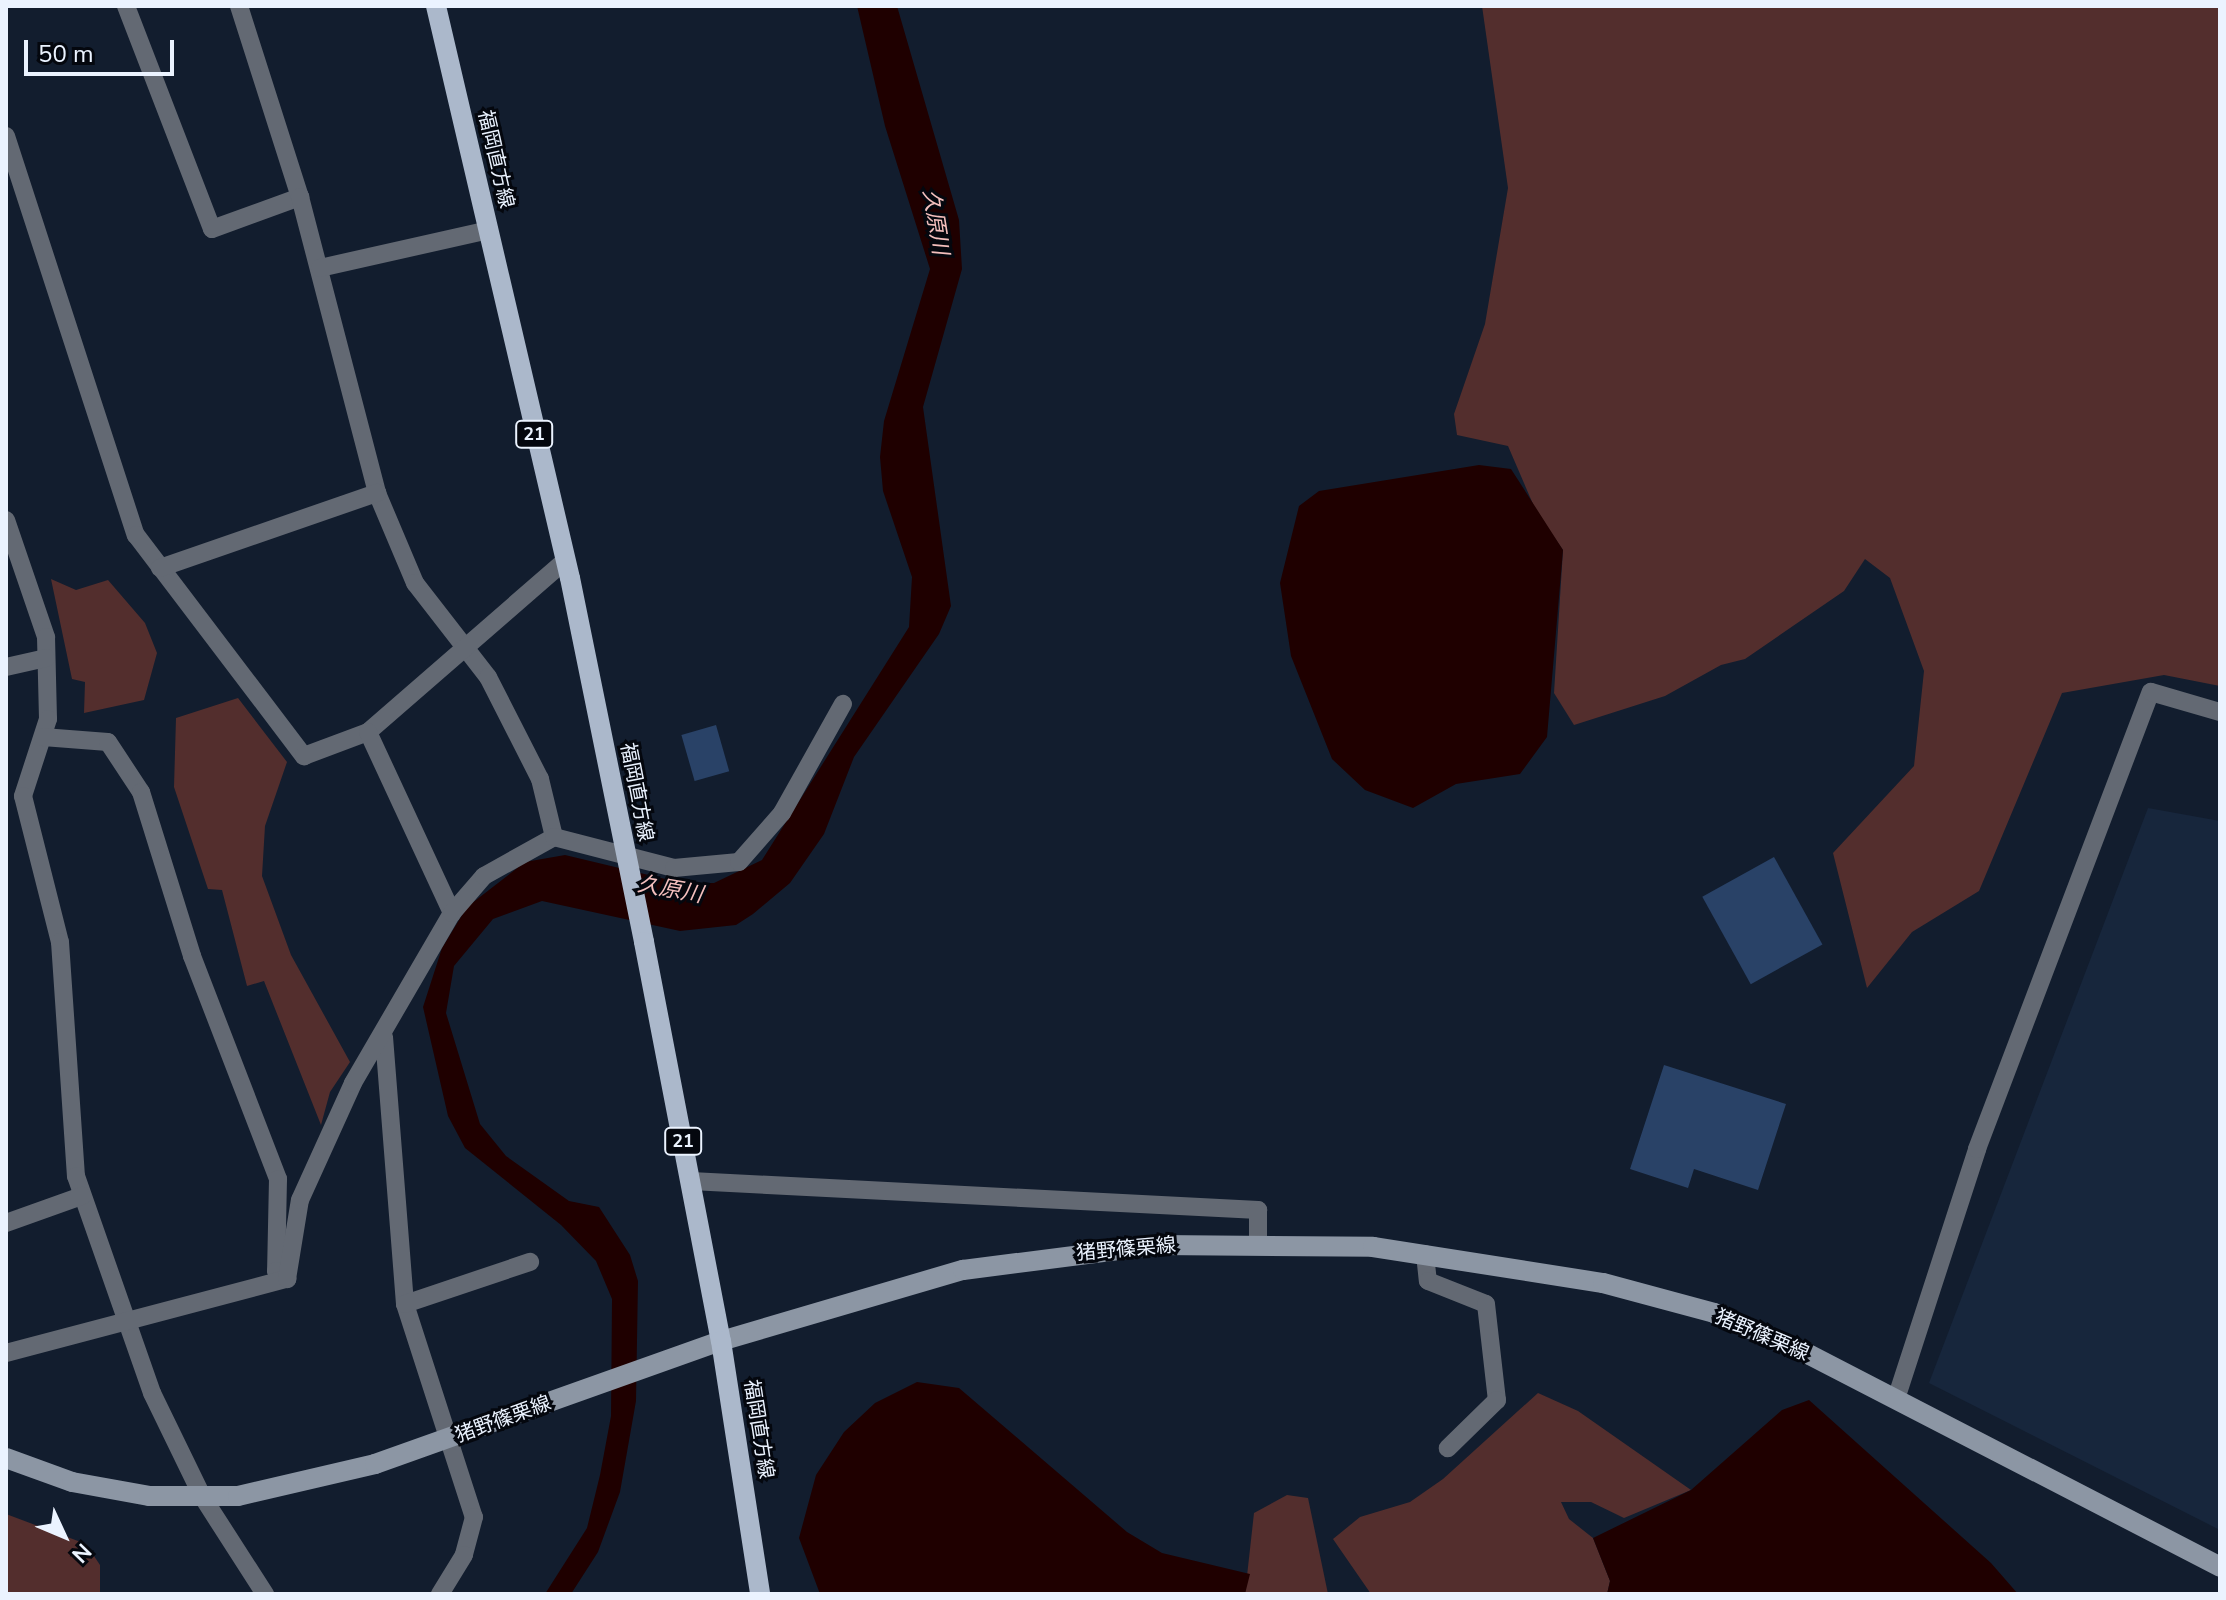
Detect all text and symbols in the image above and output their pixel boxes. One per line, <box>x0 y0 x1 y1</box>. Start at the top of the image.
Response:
scale bar <box>28 24 178 74</box>
text: 50 m <box>38 38 94 70</box>
street label: 福岡直方線 <box>473 108 519 210</box>
water label: 久原川 <box>917 187 953 257</box>
road number: 21 <box>514 420 554 448</box>
street label: 福岡直方線 <box>616 741 658 843</box>
water label: 久原川 <box>635 871 705 909</box>
road number: 21 <box>663 1127 703 1155</box>
street label: 猪野篠栗線 <box>1075 1233 1177 1265</box>
street label: 猪野篠栗線 <box>1711 1304 1813 1366</box>
street label: 福岡直方線 <box>739 1378 779 1480</box>
street label: 猪野篠栗線 <box>452 1391 554 1447</box>
north arrow <box>24 1496 104 1576</box>
text: N <box>65 1536 98 1569</box>

